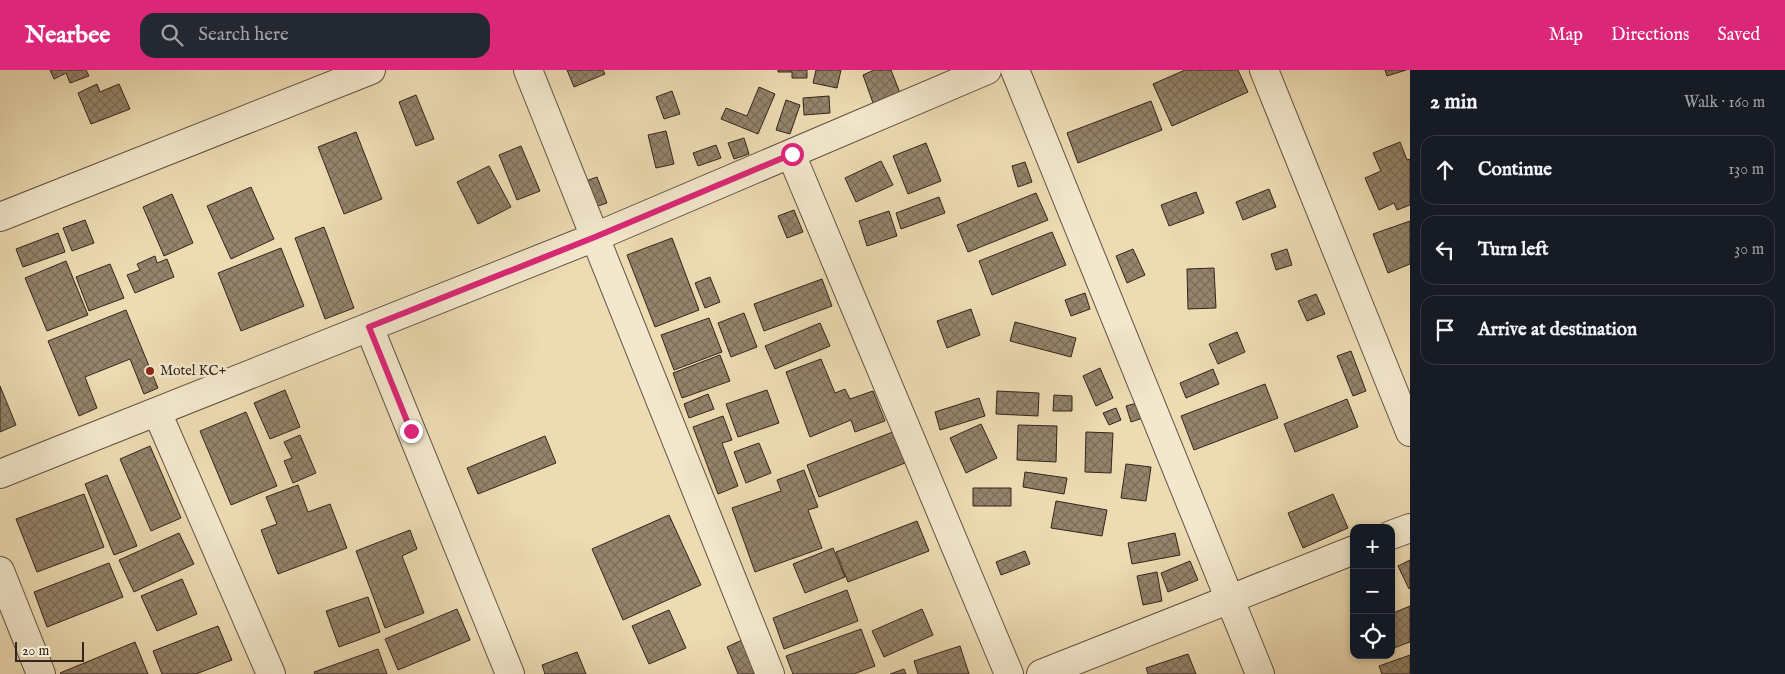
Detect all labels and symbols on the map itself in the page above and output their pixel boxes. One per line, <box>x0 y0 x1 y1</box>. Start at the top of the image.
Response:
route start <box>781 143 804 166</box>
place label: Motel KC+ <box>160 362 227 380</box>
marker: Motel KC+ <box>144 365 156 377</box>
route end <box>400 420 423 443</box>
scale bar <box>15 639 84 662</box>

